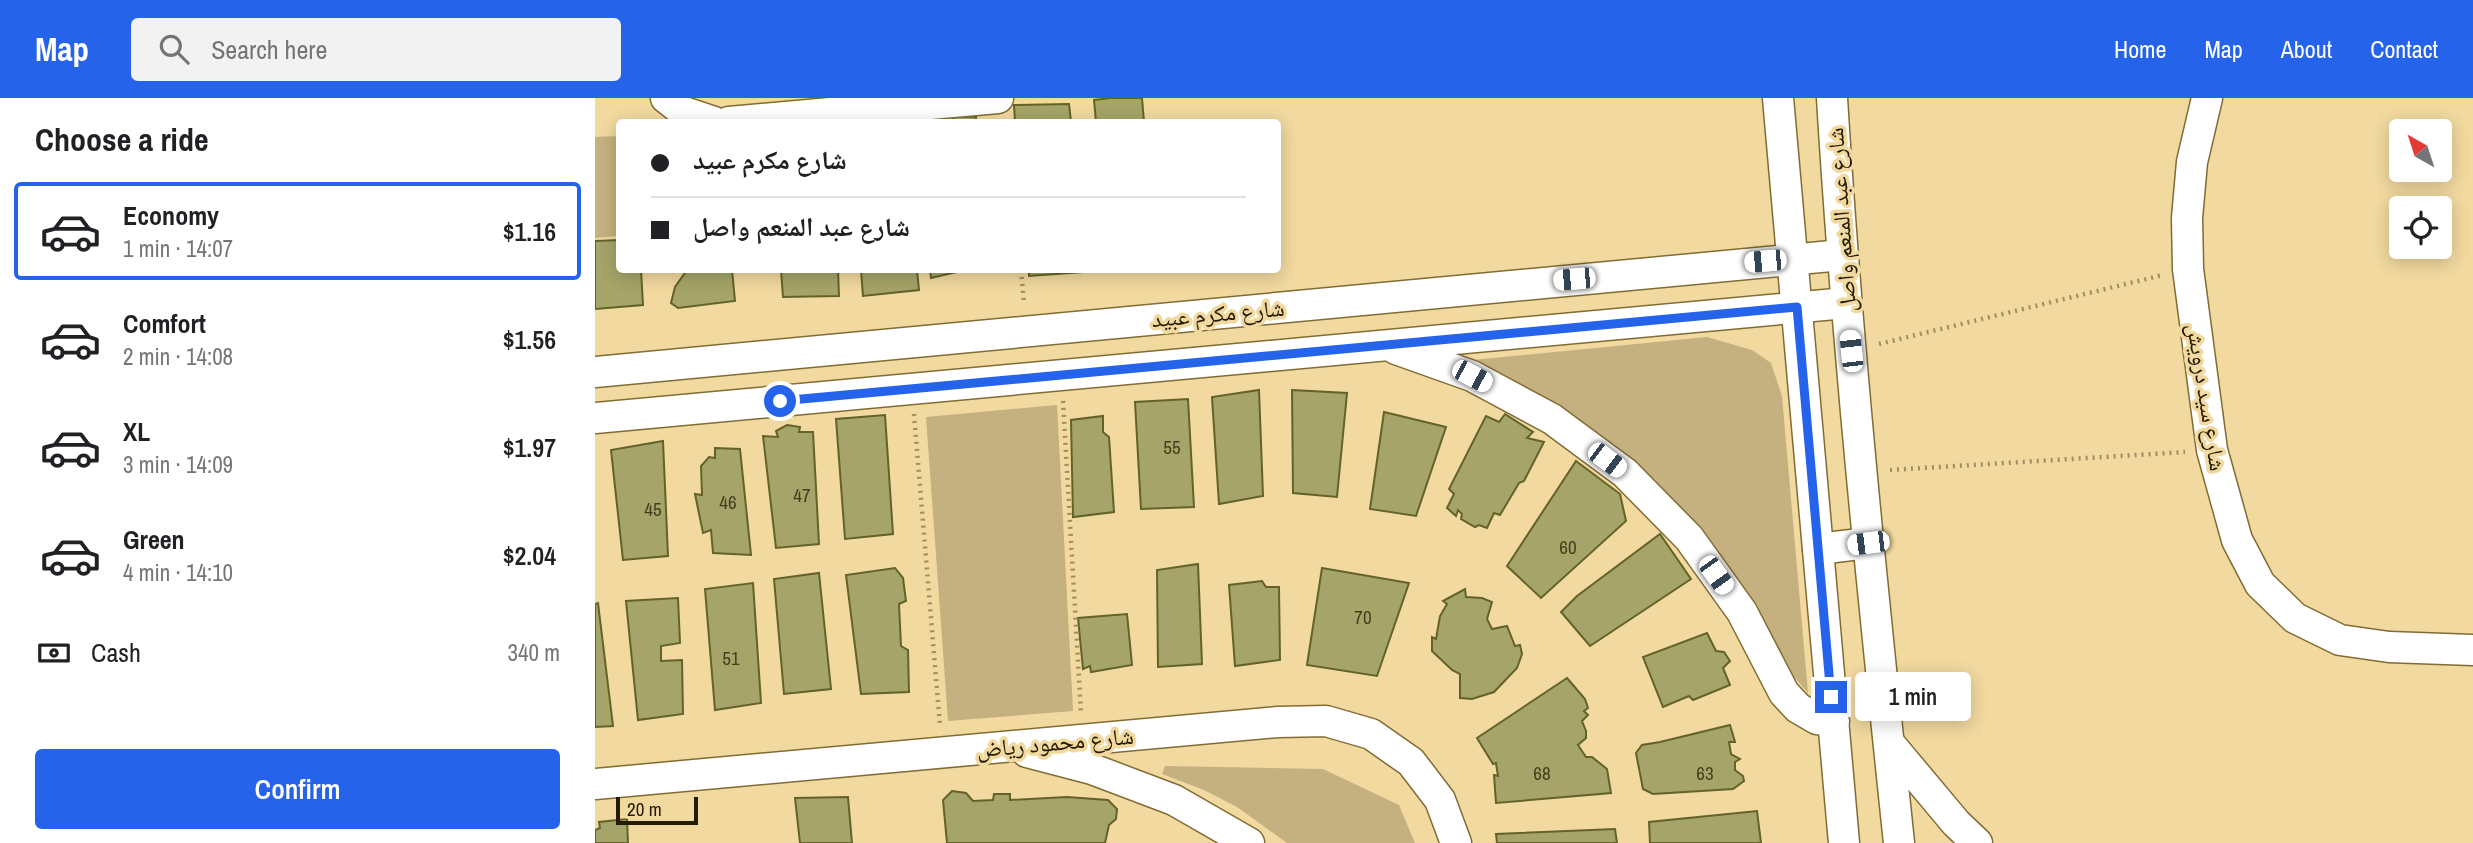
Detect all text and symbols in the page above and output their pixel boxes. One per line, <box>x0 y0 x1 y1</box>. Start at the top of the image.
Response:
search box <box>131 18 621 81</box>
text: Map <box>35 27 89 71</box>
icon: search <box>155 30 193 68</box>
text: Search here <box>211 32 327 67</box>
text: Home <box>2114 33 2166 65</box>
text: Map <box>2204 33 2243 65</box>
text: About <box>2281 33 2332 65</box>
text: Contact <box>2370 33 2438 65</box>
text: Choose a ride <box>35 118 209 161</box>
north arrow <box>2389 119 2452 182</box>
map controls <box>2389 119 2452 259</box>
street label: شارع عبد المنعم واصل <box>1819 127 1864 313</box>
text: شارع مكرم عبيد <box>693 142 847 177</box>
button: locate <box>2389 196 2452 259</box>
text: Economy <box>123 198 219 233</box>
icon: car <box>39 200 102 263</box>
text: شارع عبد المنعم واصل <box>693 209 910 244</box>
text: $1.16 <box>503 214 556 249</box>
text: 1 min · 14:07 <box>123 233 233 264</box>
car <box>1744 249 1787 273</box>
car <box>1553 267 1596 291</box>
street label: شارع مكرم عبيد <box>1150 292 1286 335</box>
text: Comfort <box>123 306 206 341</box>
icon: car <box>39 308 102 371</box>
street label: شارع سيد درويش <box>2180 321 2234 473</box>
text: $1.56 <box>503 322 556 357</box>
car <box>1839 329 1864 373</box>
text: 2 min · 14:08 <box>123 341 233 372</box>
car <box>1449 357 1496 395</box>
route start <box>764 385 796 417</box>
text: XL <box>123 414 150 449</box>
icon: car <box>39 416 102 479</box>
text: $1.97 <box>503 430 556 465</box>
house number: 55 <box>1163 434 1181 460</box>
car <box>1584 439 1631 481</box>
text: 3 min · 14:09 <box>123 449 233 480</box>
house number: 47 <box>793 482 811 508</box>
house number: 46 <box>719 489 737 515</box>
house number: 45 <box>644 496 662 522</box>
text: Green <box>123 522 185 557</box>
icon: car <box>39 524 102 587</box>
car <box>1846 530 1891 556</box>
house number: 60 <box>1559 534 1577 560</box>
text: $2.04 <box>503 538 556 573</box>
car <box>1696 552 1737 598</box>
text: 4 min · 14:10 <box>123 557 233 588</box>
house number: 70 <box>1354 604 1372 630</box>
icon: cash <box>35 634 73 672</box>
text: Cash <box>91 635 141 670</box>
text: 340 m <box>508 637 560 668</box>
house number: 51 <box>722 645 740 671</box>
callout: 1 min <box>1855 672 1971 722</box>
route end <box>1815 681 1847 713</box>
text: 1 min <box>1889 681 1937 712</box>
street label: شارع محمود رياض <box>975 720 1135 764</box>
button: Confirm <box>35 749 560 829</box>
house number: 68 <box>1533 760 1551 786</box>
house number: 63 <box>1696 760 1714 786</box>
scale bar <box>616 794 698 826</box>
text: 20 m <box>627 796 662 822</box>

